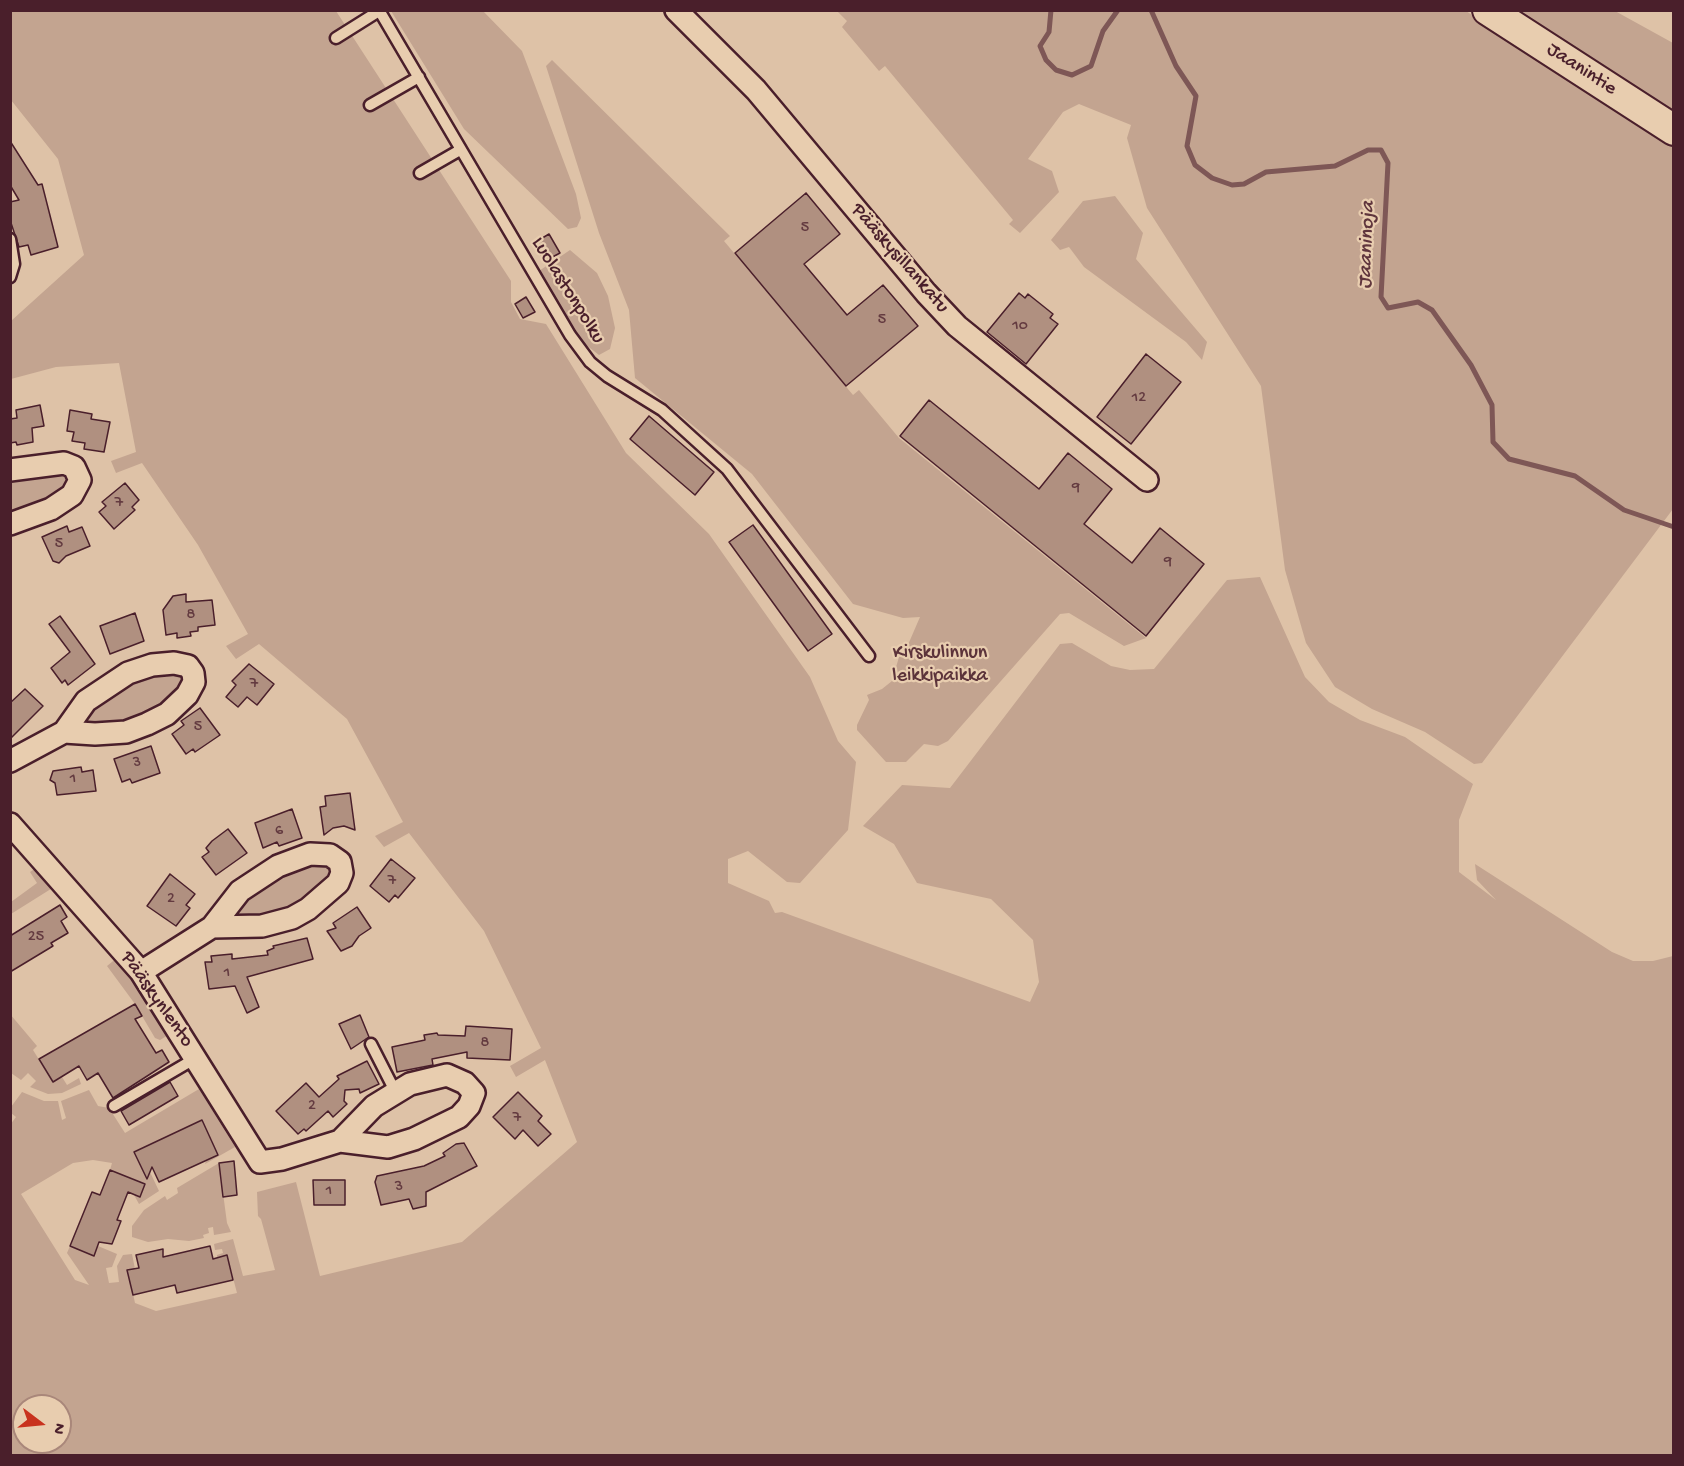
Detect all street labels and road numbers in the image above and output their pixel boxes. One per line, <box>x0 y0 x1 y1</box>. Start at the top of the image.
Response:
street label: Jaanintie <box>1541 38 1621 102</box>
street label: Pääskysillankatu <box>845 199 953 319</box>
street label: Luolastonpolku <box>525 233 609 349</box>
street label: Pääskynlento <box>114 947 198 1053</box>

